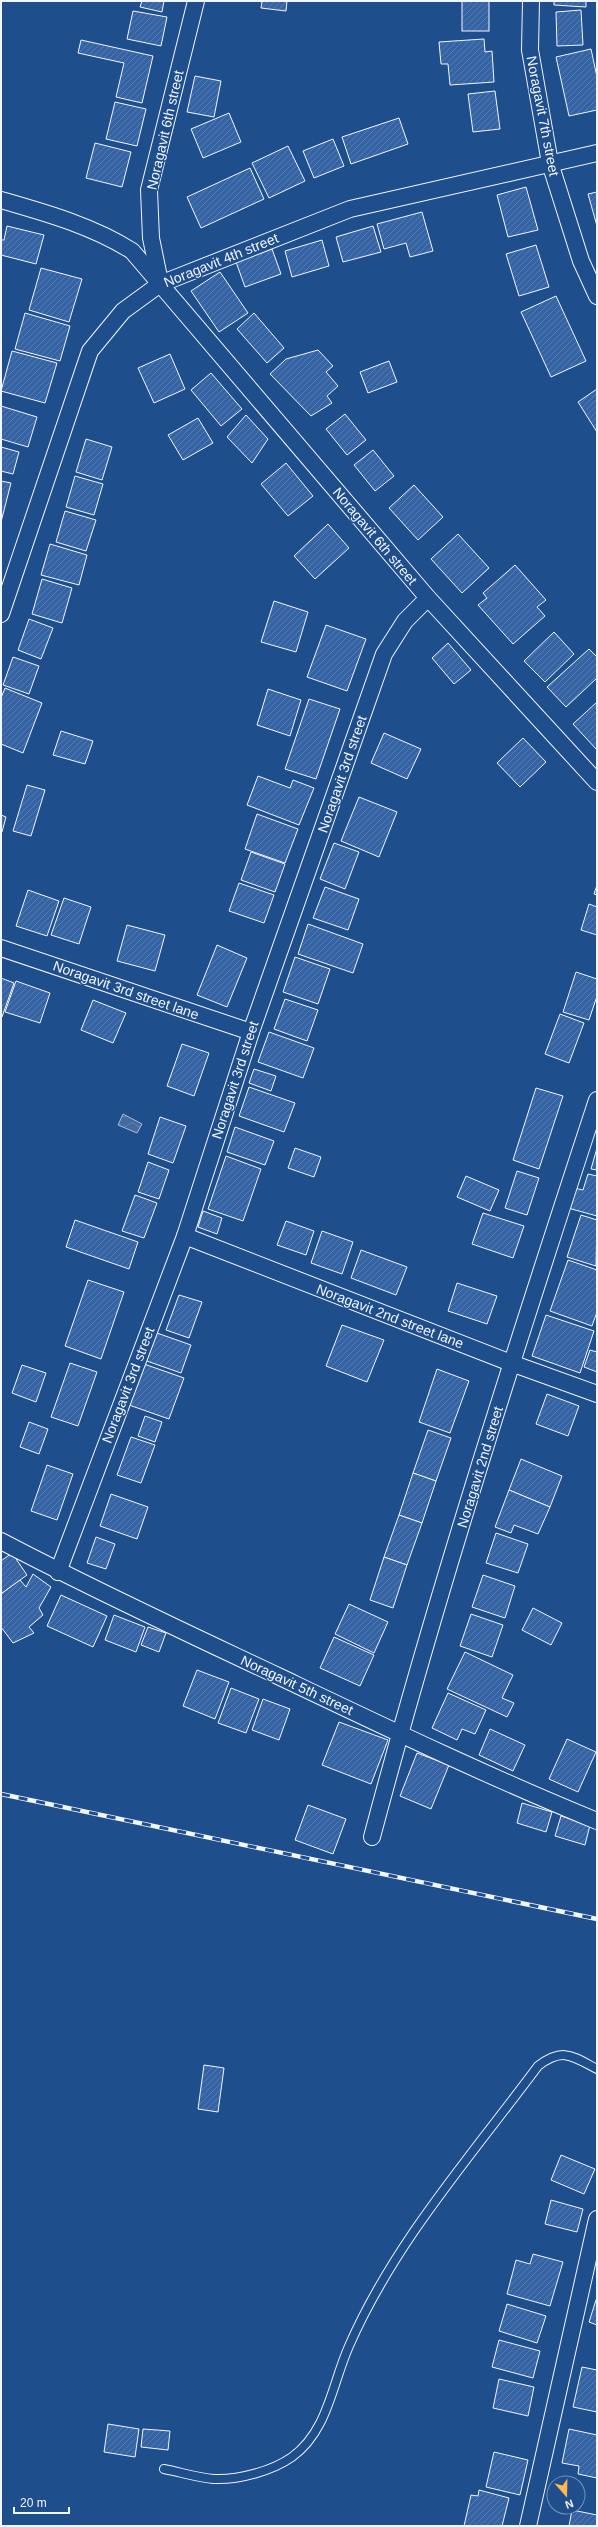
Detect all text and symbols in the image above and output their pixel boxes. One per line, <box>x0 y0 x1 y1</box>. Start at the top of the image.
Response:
street label: Noragavit 7th street <box>523 55 563 178</box>
street label: Noragavit 6th street <box>143 69 187 191</box>
street label: Noragavit 4th street <box>161 230 281 290</box>
street label: Noragavit 6th street <box>330 484 420 588</box>
street label: Noragavit 3rd street <box>314 713 370 835</box>
street label: Noragavit 3rd street lane <box>51 957 201 1023</box>
street label: Noragavit 3rd street <box>208 1019 262 1141</box>
street label: Noragavit 2nd street lane <box>314 1281 466 1352</box>
street label: Noragavit 3rd street <box>99 1325 158 1445</box>
street label: Noragavit 2nd street <box>454 1404 506 1530</box>
street label: Noragavit 5th street <box>238 1652 356 1718</box>
north arrow <box>546 2475 586 2515</box>
scale bar <box>14 2489 69 2515</box>
text: 20 m <box>20 2496 47 2510</box>
text: N <box>564 2497 575 2511</box>

